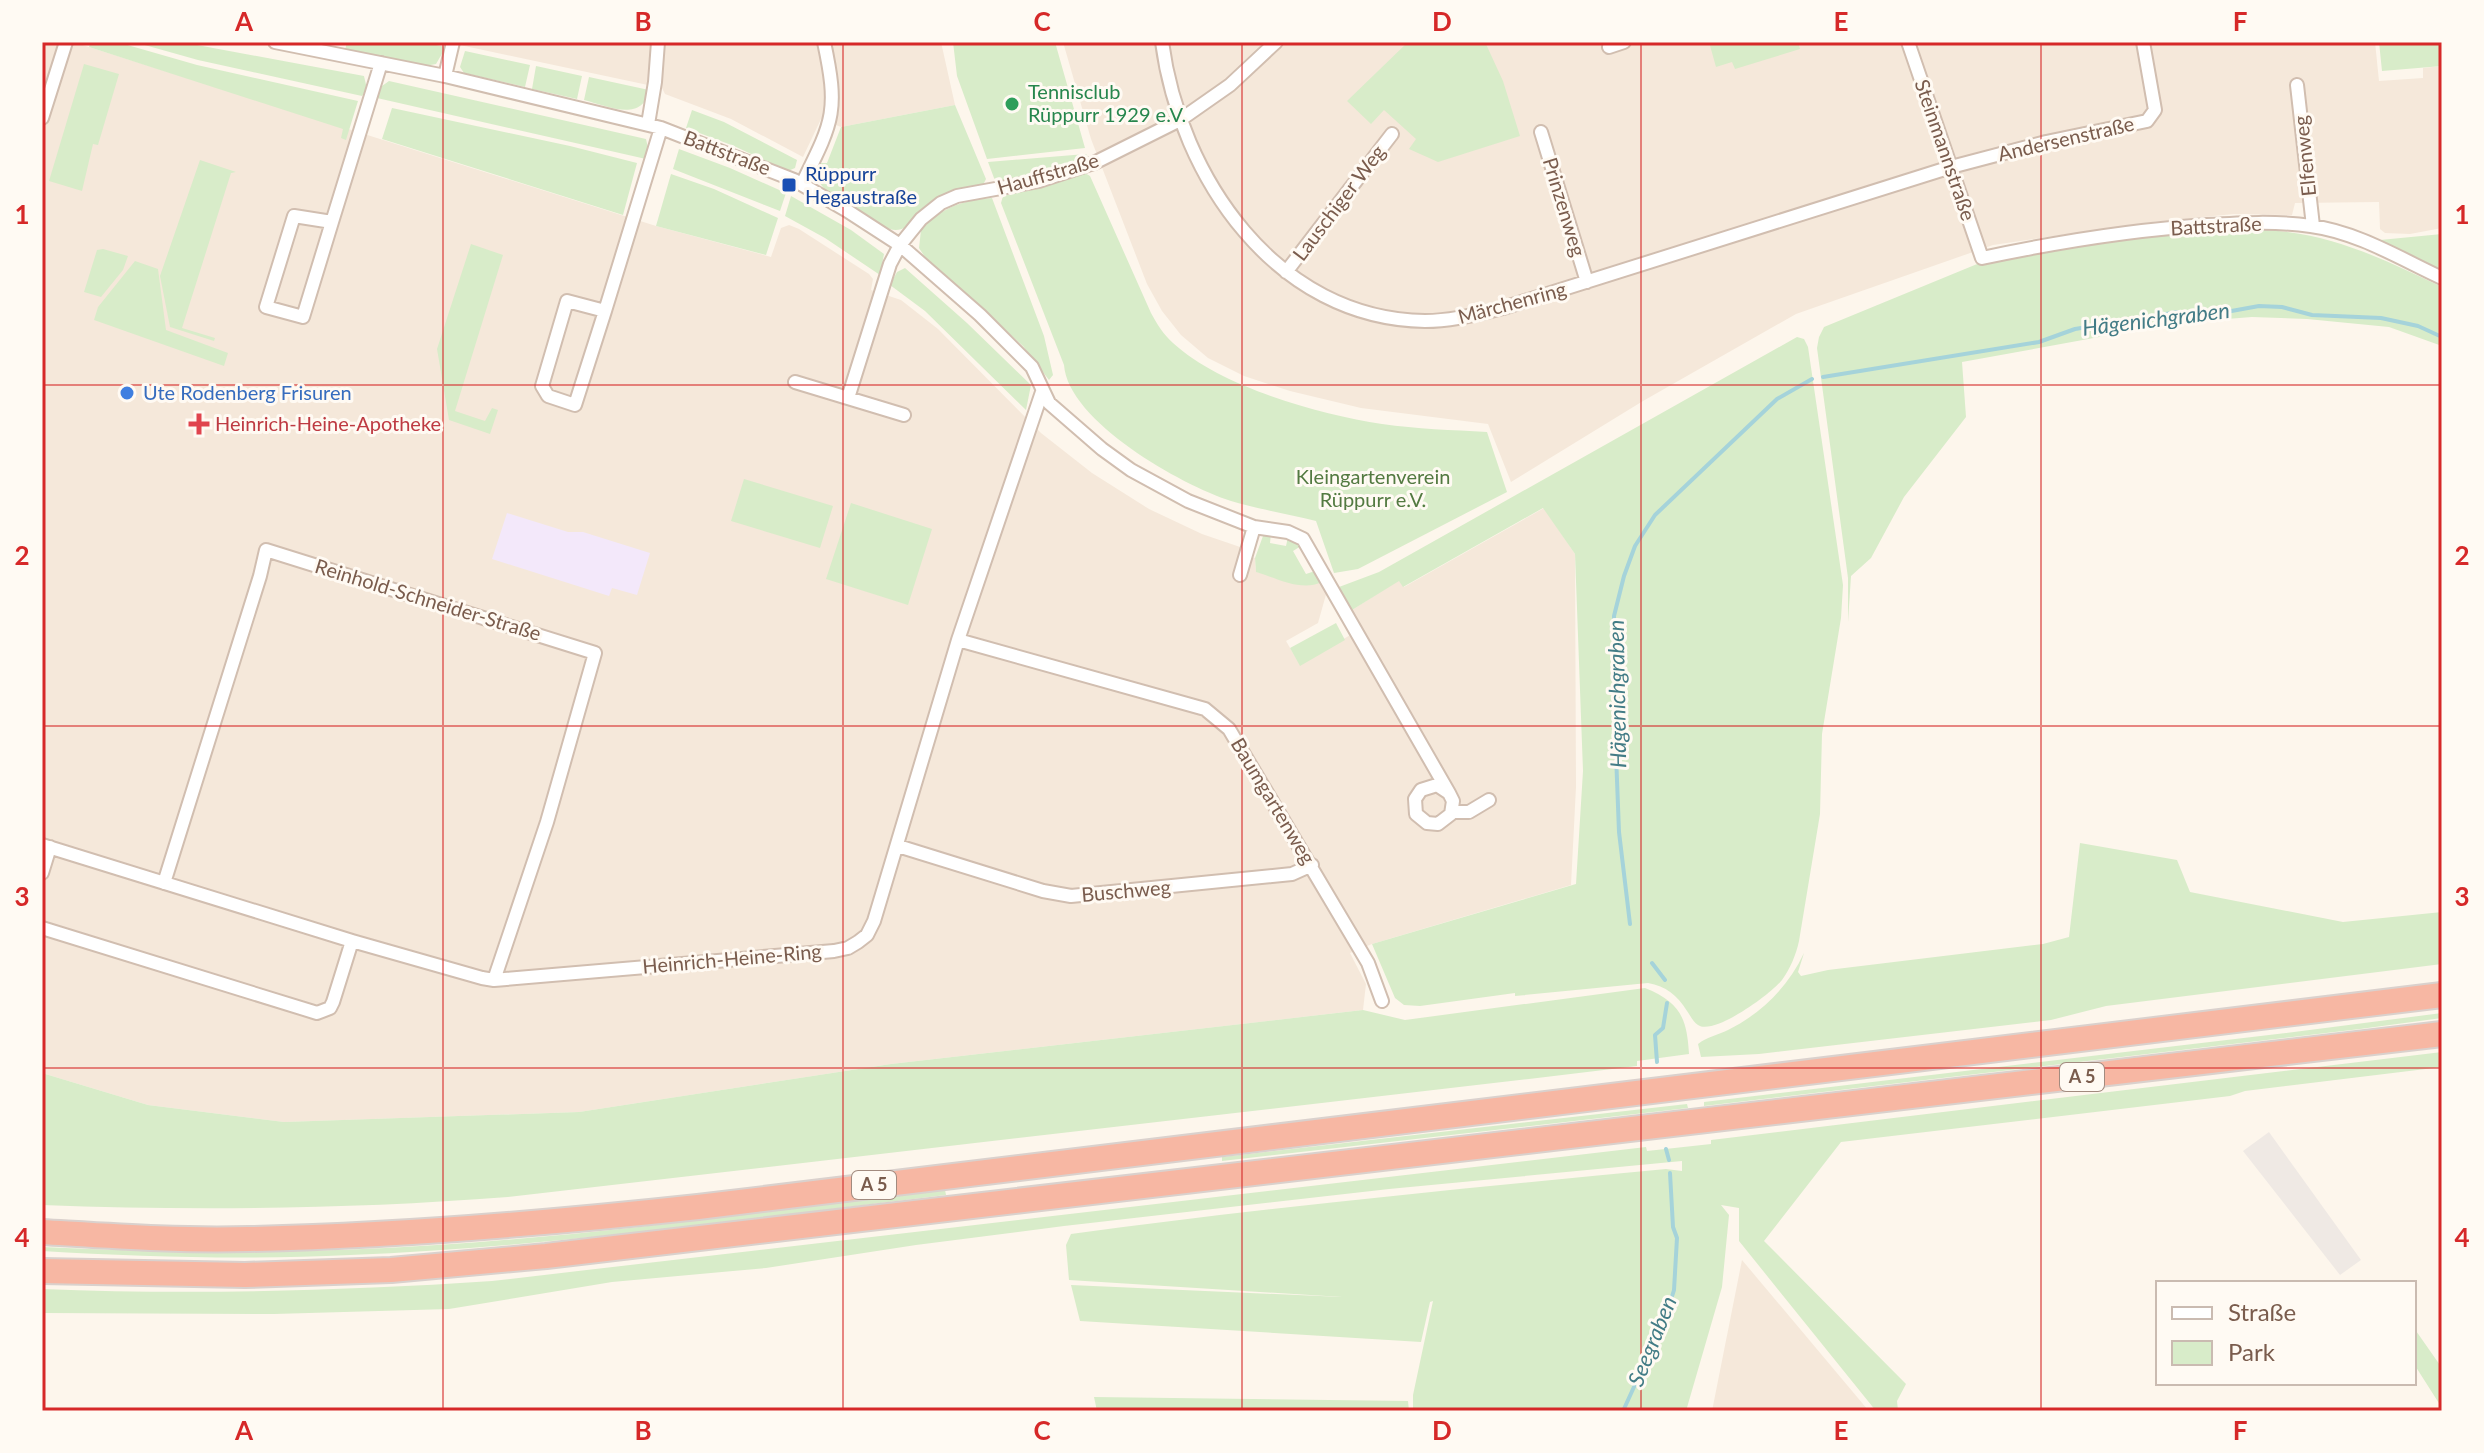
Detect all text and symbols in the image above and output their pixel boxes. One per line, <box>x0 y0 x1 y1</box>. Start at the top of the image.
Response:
text: A <box>234 5 254 37</box>
text: B <box>634 5 652 37</box>
text: C <box>1033 5 1051 37</box>
text: D <box>1432 5 1452 37</box>
text: E <box>1834 5 1848 37</box>
text: F <box>2233 5 2247 37</box>
street label: Steinmannstraße <box>1911 76 1981 223</box>
place label: Tennisclub Rüppurr 1929 e.V. <box>1028 79 1186 126</box>
marker: Tennisclub Rüppurr 1929 e.V. <box>1003 95 1021 113</box>
street label: Andersenstraße <box>1995 111 2136 165</box>
street label: Elfenweg <box>2288 115 2320 198</box>
street label: Battstraße <box>680 125 774 180</box>
street label: Lauschiger Weg <box>1287 140 1389 265</box>
street label: Hauffstraße <box>994 147 1101 199</box>
street label: Prinzenweg <box>1539 154 1591 259</box>
place label: Rüppurr Hegaustraße <box>805 161 917 208</box>
marker: Rüppurr Hegaustraße <box>780 176 798 194</box>
text: 1 <box>14 198 30 230</box>
text: 1 <box>2454 198 2470 230</box>
street label: Battstraße <box>2170 211 2262 239</box>
street label: Märchenring <box>1455 276 1569 328</box>
water label: Hägenichgraben <box>2081 296 2231 341</box>
place label: Ute Rodenberg Frisuren <box>143 380 352 404</box>
marker: Ute Rodenberg Frisuren <box>118 384 136 402</box>
place label: Heinrich-Heine-Apotheke <box>215 411 441 435</box>
marker: Heinrich-Heine-Apotheke <box>190 415 208 433</box>
park label: Kleingartenverein Rüppurr e.V. <box>1296 464 1450 511</box>
text: 2 <box>14 539 30 571</box>
text: 2 <box>2454 539 2470 571</box>
street label: Reinhold-Schneider-Straße <box>312 553 544 645</box>
water label: Hägenichgraben <box>1602 620 1631 768</box>
street label: Baumgartenweg <box>1227 733 1321 868</box>
street label: Buschweg <box>1080 874 1172 906</box>
text: 3 <box>14 880 30 912</box>
text: 3 <box>2454 880 2470 912</box>
street label: Heinrich-Heine-Ring <box>641 938 823 978</box>
road number: A 5 <box>2060 1063 2104 1091</box>
road number: A 5 <box>852 1171 896 1199</box>
text: 4 <box>14 1221 30 1253</box>
text: 4 <box>2454 1221 2470 1253</box>
legend <box>2156 1281 2416 1385</box>
water label: Seegraben <box>1621 1292 1682 1390</box>
text: Straße <box>2228 1297 2296 1326</box>
text: Park <box>2228 1337 2276 1366</box>
text: A <box>234 1414 254 1446</box>
text: B <box>634 1414 652 1446</box>
text: C <box>1033 1414 1051 1446</box>
text: D <box>1432 1414 1452 1446</box>
text: E <box>1834 1414 1848 1446</box>
text: F <box>2233 1414 2247 1446</box>

